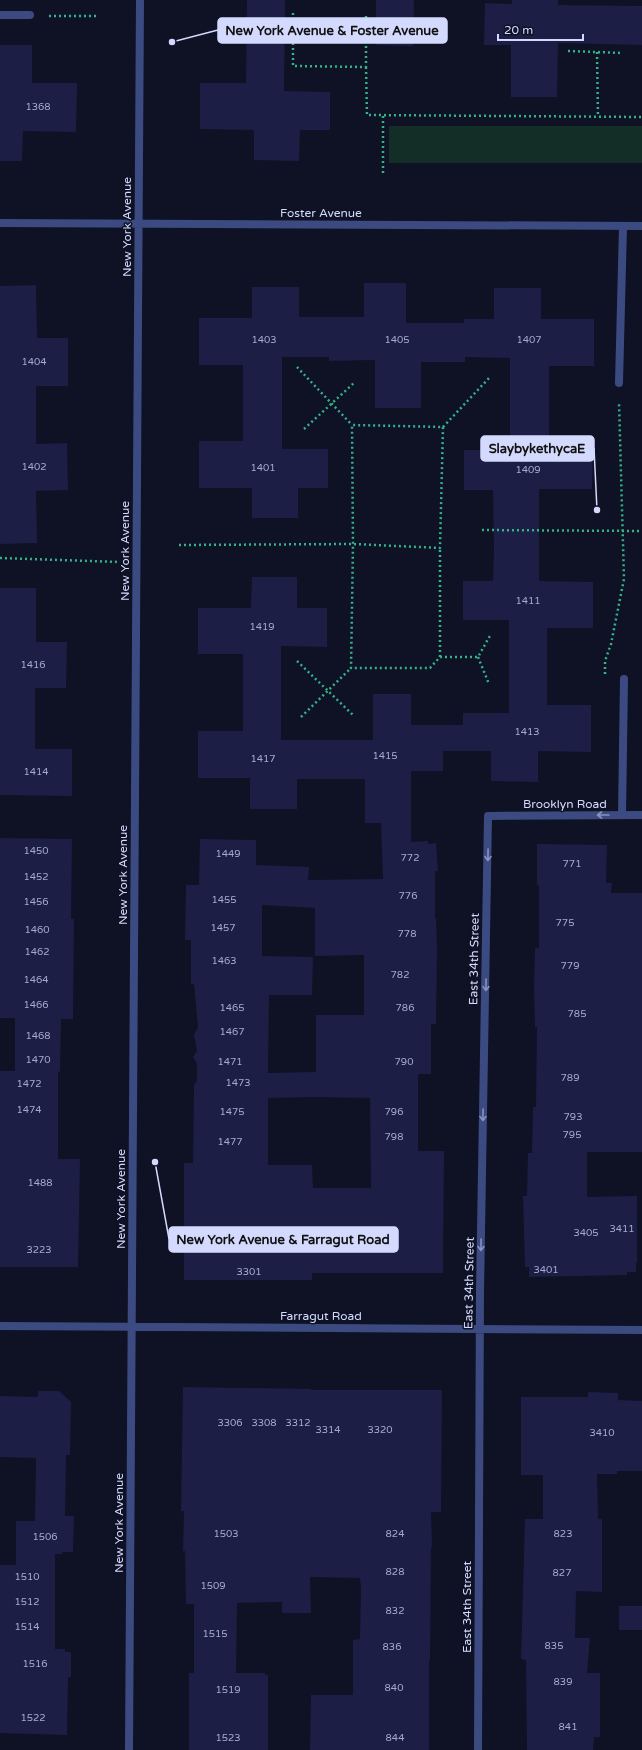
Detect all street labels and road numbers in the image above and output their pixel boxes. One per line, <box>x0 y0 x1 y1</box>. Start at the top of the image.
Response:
street label: New York Avenue <box>120 177 134 277</box>
street label: Foster Avenue <box>280 206 362 220</box>
street label: New York Avenue <box>118 501 132 601</box>
street label: Brooklyn Road <box>523 797 607 811</box>
street label: New York Avenue <box>116 825 130 925</box>
street label: East 34th Street <box>466 912 482 1005</box>
street label: New York Avenue <box>114 1149 128 1249</box>
street label: East 34th Street <box>461 1236 477 1329</box>
street label: Farragut Road <box>280 1309 362 1323</box>
street label: New York Avenue <box>112 1473 126 1573</box>
street label: East 34th Street <box>460 1561 474 1653</box>

